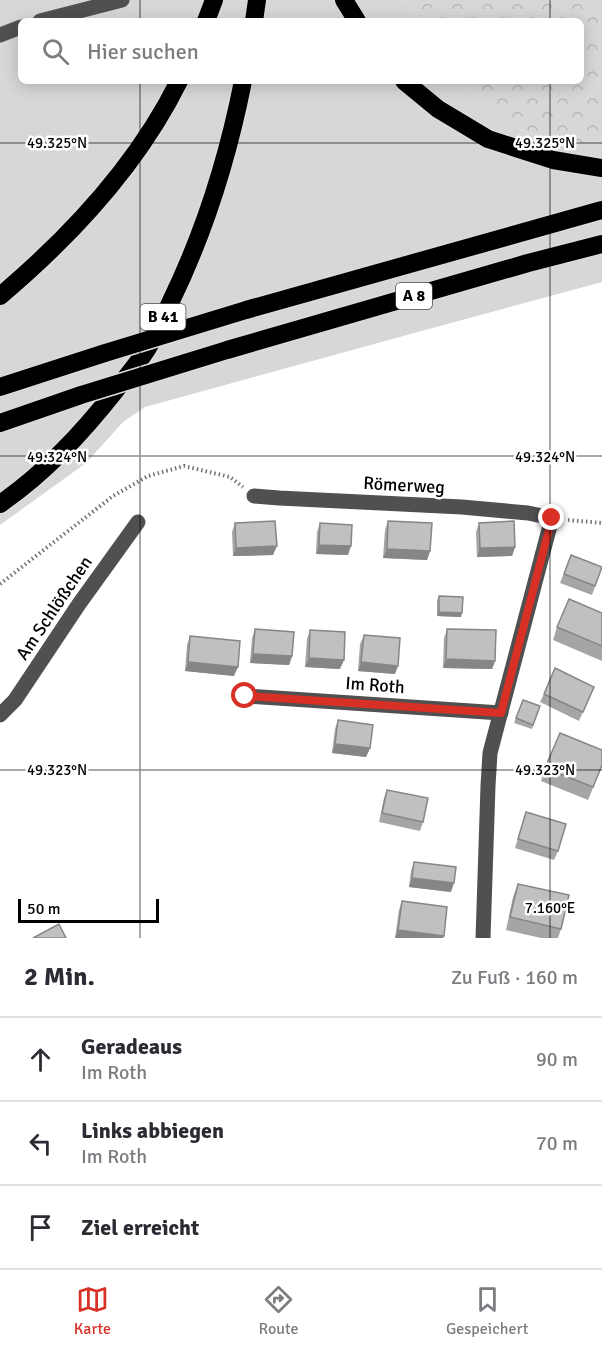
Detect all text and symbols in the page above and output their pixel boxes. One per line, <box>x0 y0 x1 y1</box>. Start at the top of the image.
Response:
search box <box>18 18 584 84</box>
icon: search <box>39 35 72 68</box>
text: Hier suchen <box>87 38 199 65</box>
text: 49.325°N <box>27 134 87 152</box>
text: 49.325°N <box>515 134 575 152</box>
road number: A 8 <box>396 283 432 309</box>
road number: B 41 <box>140 304 186 330</box>
text: 49.324°N <box>27 448 87 466</box>
text: 49.324°N <box>515 448 575 466</box>
street label: Römerweg <box>363 472 445 498</box>
route end <box>538 504 564 530</box>
street label: Am Schlößchen <box>11 552 97 664</box>
street label: Im Roth <box>345 672 405 698</box>
route start <box>231 682 257 708</box>
text: 49.323°N <box>27 761 87 779</box>
text: 49.323°N <box>515 761 575 779</box>
scale bar <box>18 896 159 924</box>
text: 50 m <box>27 899 61 919</box>
text: 7.160°E <box>525 899 575 917</box>
text: 2 Min. <box>24 961 95 993</box>
text: Zu Fuß · 160 m <box>451 965 578 990</box>
text: Geradeaus <box>81 1033 182 1060</box>
icon: ahead <box>24 1043 57 1076</box>
text: 90 m <box>536 1047 578 1072</box>
text: Im Roth <box>81 1060 147 1085</box>
text: Links abbiegen <box>81 1117 224 1144</box>
icon: left <box>24 1127 57 1160</box>
text: 70 m <box>536 1131 578 1156</box>
text: Im Roth <box>81 1144 147 1169</box>
icon: arrive <box>24 1211 57 1244</box>
text: Ziel erreicht <box>81 1214 199 1241</box>
tab: Karte <box>74 1283 111 1339</box>
tab: Route <box>259 1283 299 1339</box>
tab: Gespeichert <box>446 1283 528 1339</box>

